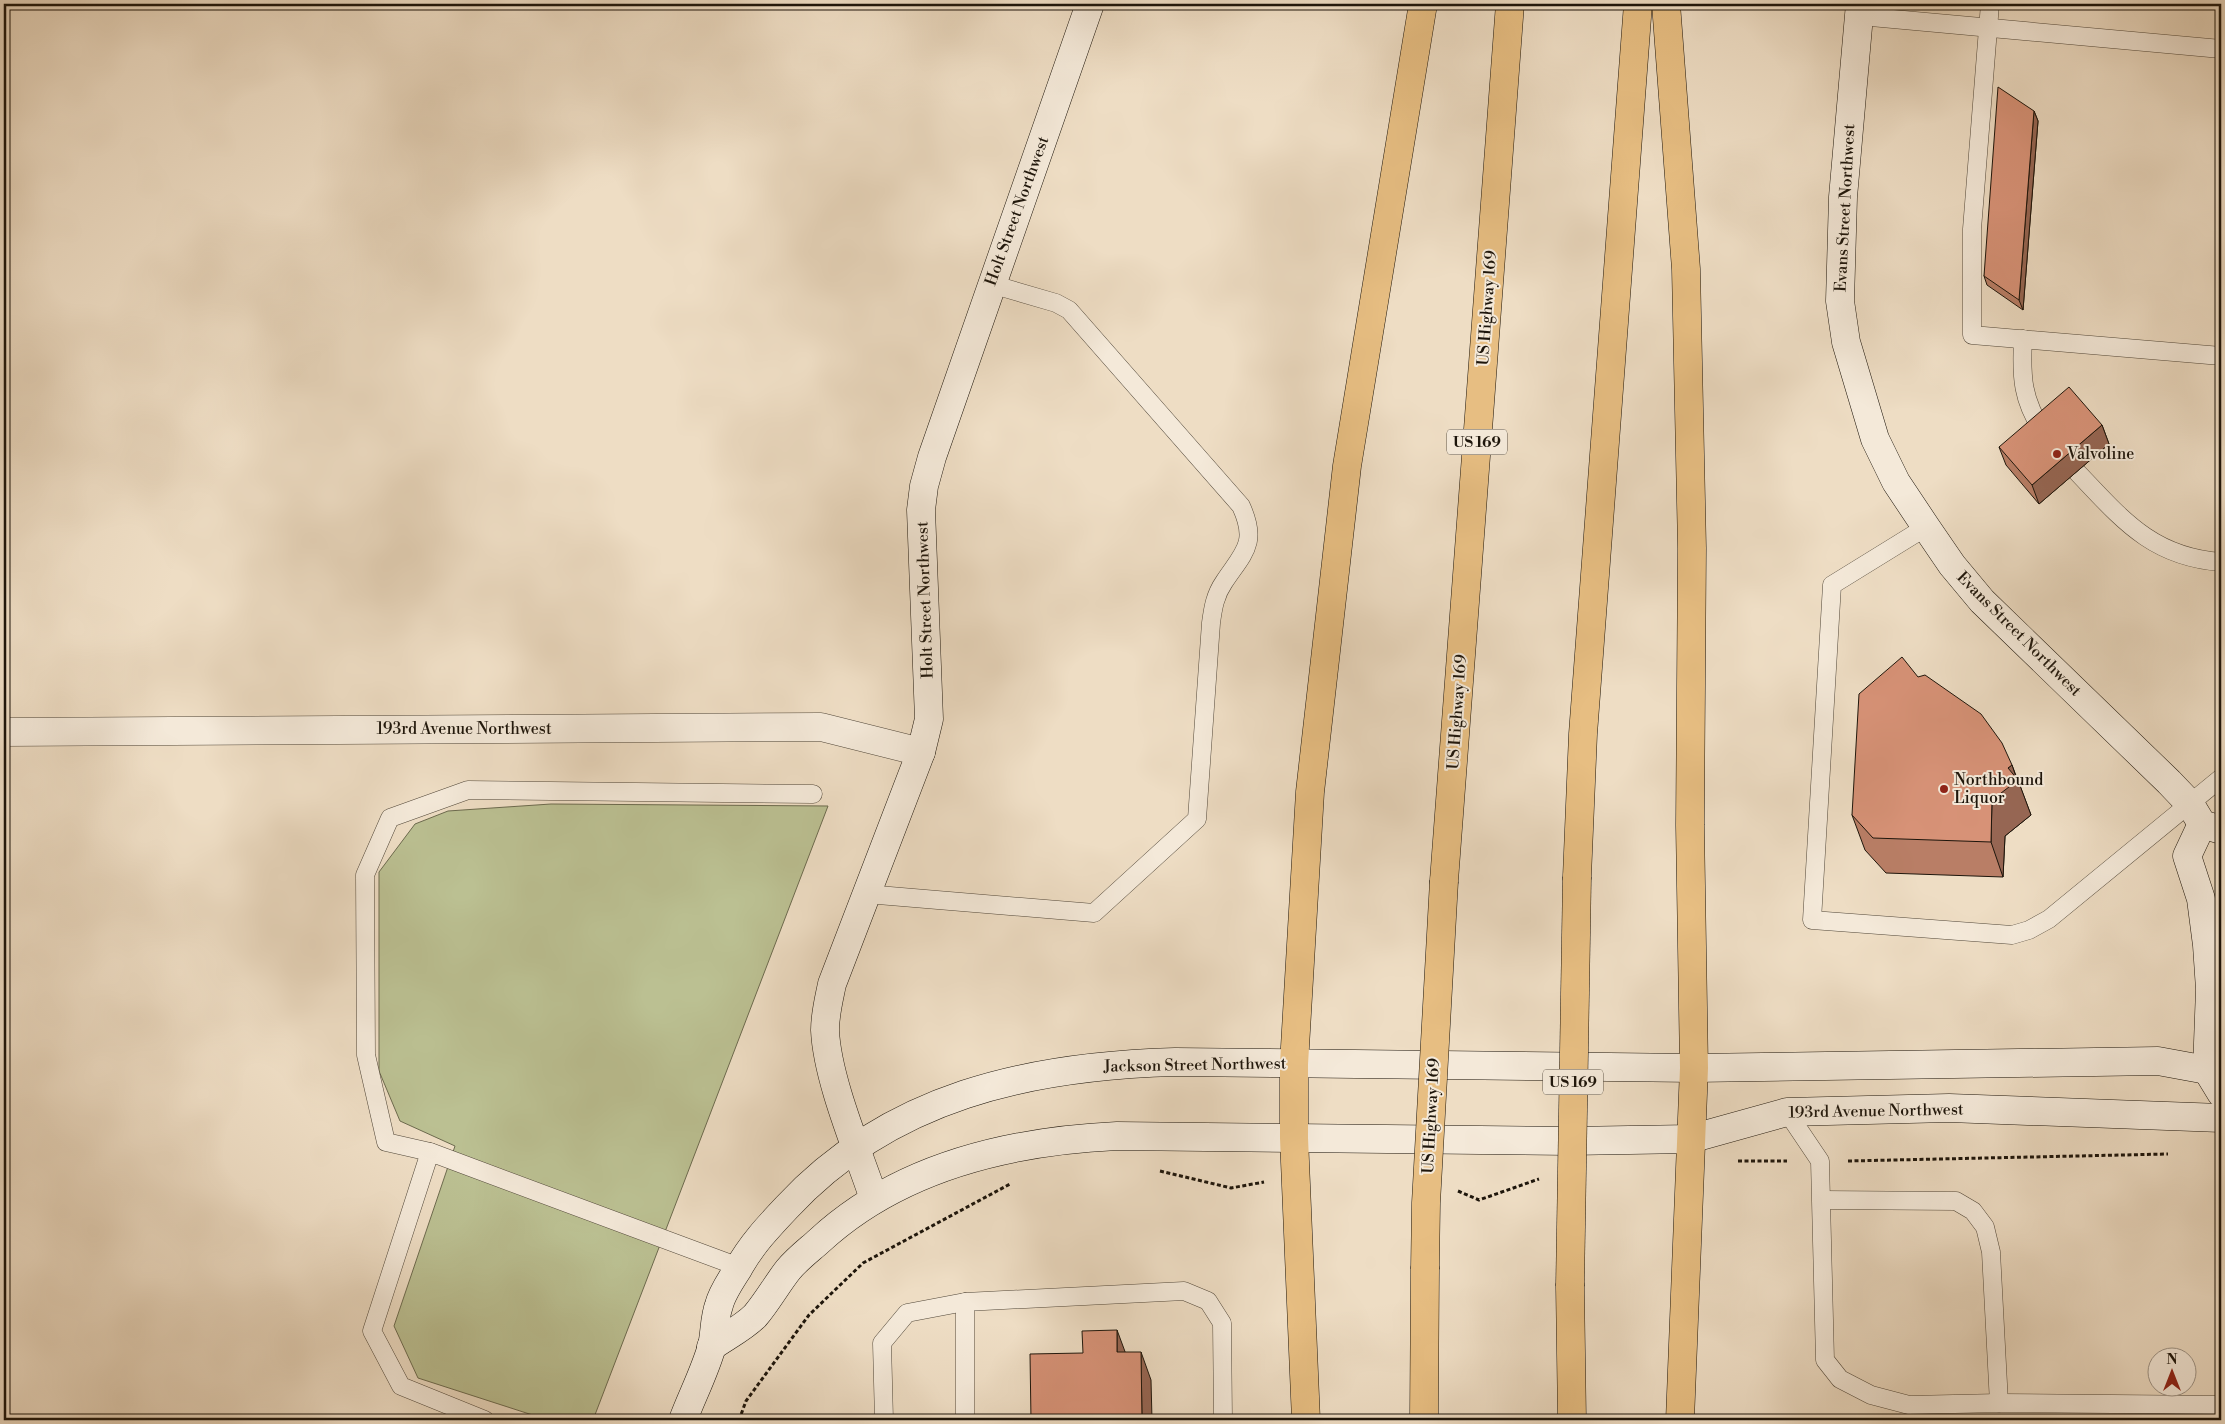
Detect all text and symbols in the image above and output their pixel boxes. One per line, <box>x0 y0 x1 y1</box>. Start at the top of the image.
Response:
street label: Evans Street Northwest <box>1831 123 1859 293</box>
street label: Holt Street Northwest <box>981 133 1053 288</box>
street label: US Highway 169 <box>1473 249 1501 366</box>
road number: US 169 <box>1447 430 1507 454</box>
place label: Valvoline <box>2066 444 2134 464</box>
marker: Valvoline <box>2051 448 2063 460</box>
street label: Holt Street Northwest <box>912 521 938 679</box>
street label: Evans Street Northwest <box>1952 567 2086 701</box>
street label: US Highway 169 <box>1443 653 1471 770</box>
street label: 193rd Avenue Northwest <box>376 719 552 739</box>
place label: Northbound Liquor <box>1954 770 2043 808</box>
marker: Northbound Liquor <box>1938 783 1950 795</box>
street label: Jackson Street Northwest <box>1102 1053 1287 1077</box>
street label: US Highway 169 <box>1418 1057 1444 1174</box>
road number: US 169 <box>1543 1070 1603 1094</box>
street label: 193rd Avenue Northwest <box>1788 1099 1964 1123</box>
north arrow <box>2148 1346 2198 1396</box>
text: N <box>2166 1351 2178 1369</box>

